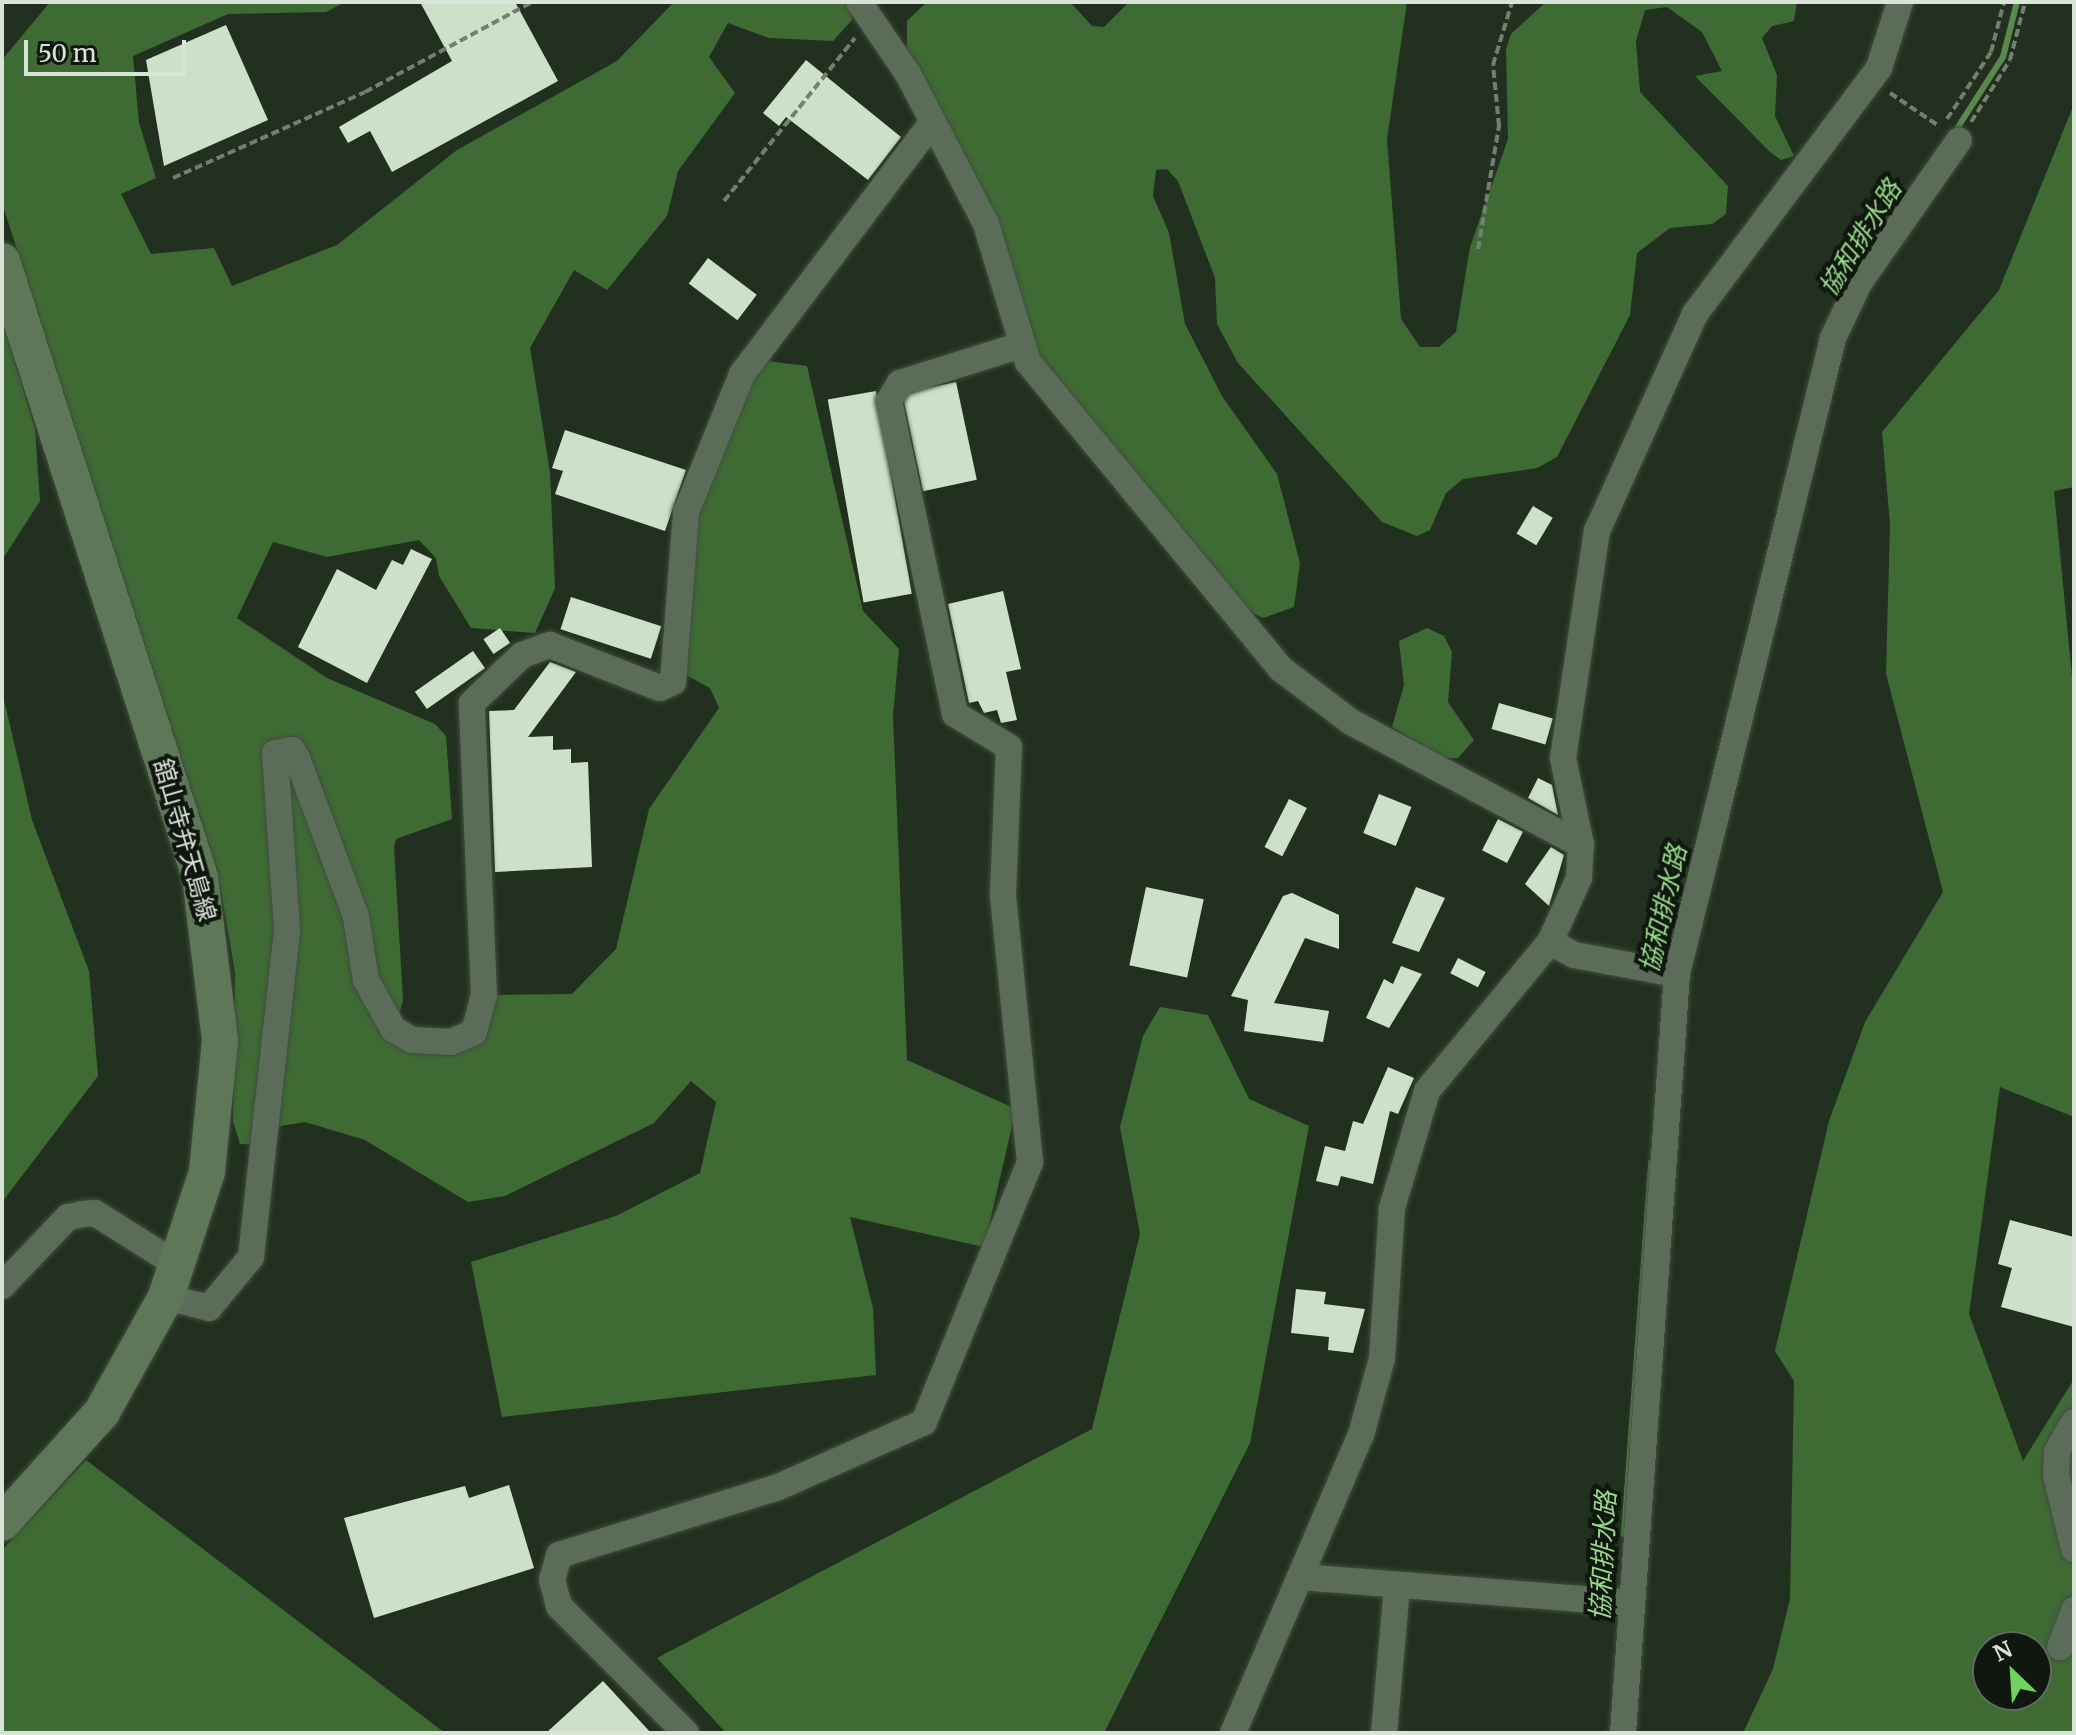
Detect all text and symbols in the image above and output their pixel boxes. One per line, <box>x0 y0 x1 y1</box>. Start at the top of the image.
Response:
scale bar <box>28 24 190 74</box>
text: 50 m <box>38 38 97 69</box>
water label: 協和排水路 <box>1812 175 1908 301</box>
street label: 舘山寺弁天島線 <box>148 755 222 925</box>
water label: 協和排水路 <box>1633 842 1693 976</box>
water label: 協和排水路 <box>1584 1490 1622 1622</box>
north arrow <box>1972 1631 2052 1711</box>
text: N <box>1989 1635 2016 1667</box>

